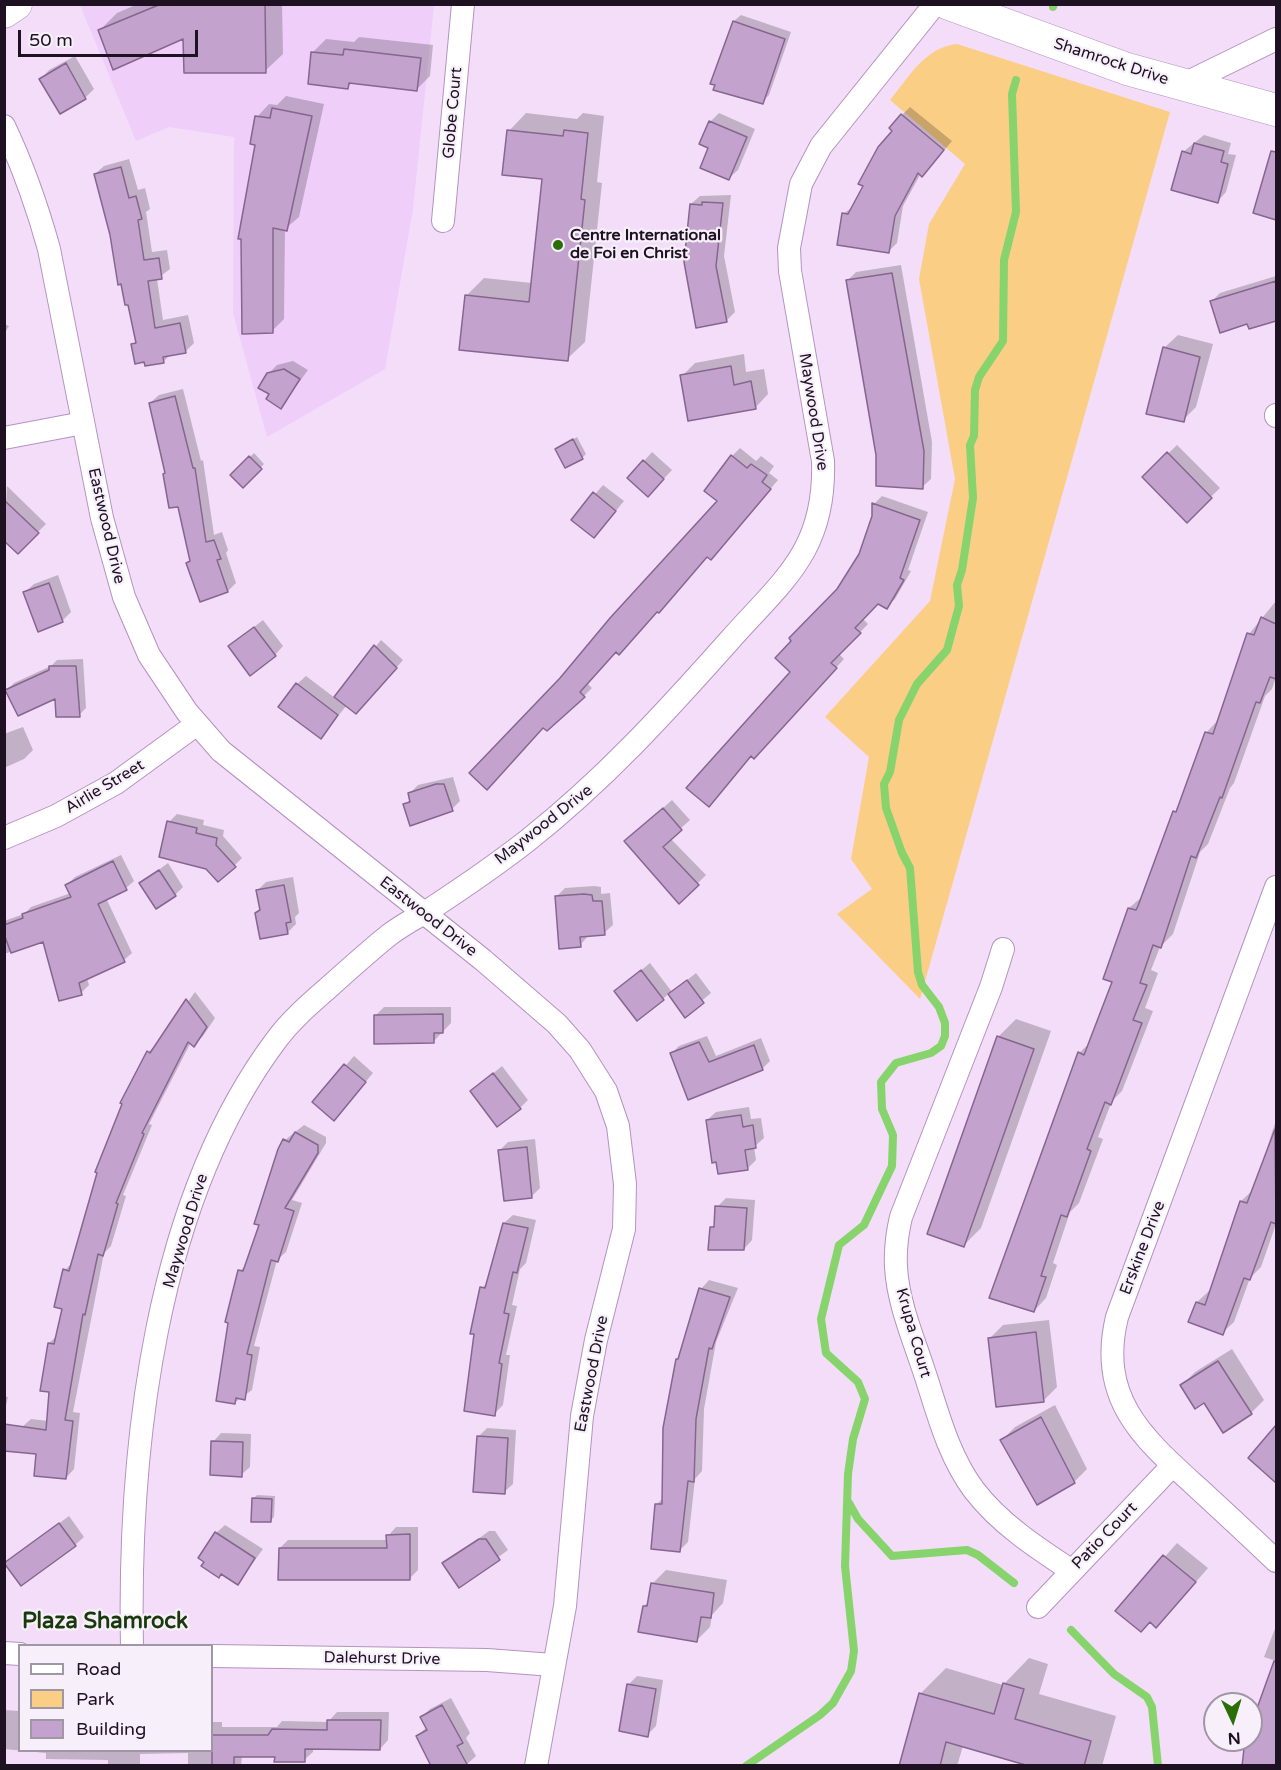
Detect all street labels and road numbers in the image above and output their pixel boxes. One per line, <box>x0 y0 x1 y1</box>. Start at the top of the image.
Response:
street label: Shamrock Drive <box>1051 34 1171 90</box>
street label: Globe Court <box>439 66 467 160</box>
street label: Maywood Drive <box>794 352 832 472</box>
street label: Eastwood Drive <box>83 466 129 586</box>
street label: Airlie Street <box>62 756 148 818</box>
street label: Maywood Drive <box>491 781 597 869</box>
street label: Eastwood Drive <box>375 873 481 961</box>
street label: Maywood Drive <box>159 1171 213 1291</box>
street label: Erskine Drive <box>1116 1198 1170 1298</box>
street label: Krupa Court <box>891 1286 935 1380</box>
street label: Eastwood Drive <box>571 1314 613 1434</box>
street label: Patio Court <box>1068 1499 1142 1573</box>
street label: Dalehurst Drive <box>323 1648 441 1670</box>

